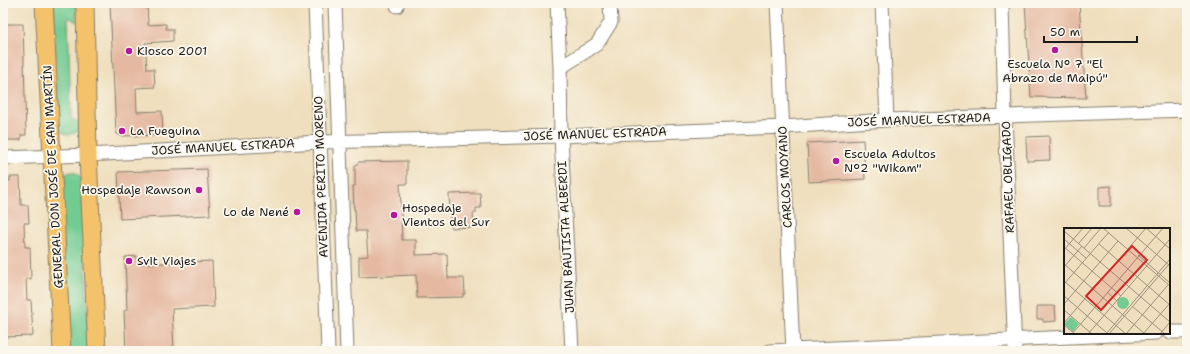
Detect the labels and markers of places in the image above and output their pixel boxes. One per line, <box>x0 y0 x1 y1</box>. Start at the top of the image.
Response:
place label: Kiosco 2001 <box>137 43 207 59</box>
marker: Escuela Nº 7 "El Abrazo de Maipú" <box>1050 45 1060 55</box>
marker: Kiosco 2001 <box>124 46 134 56</box>
place label: Escuela Nº 7 "El Abrazo de Maipú" <box>1002 56 1108 86</box>
place label: La Fueguina <box>130 123 200 139</box>
marker: La Fueguina <box>117 126 127 136</box>
place label: Escuela Adultos N°2 "Wikam" <box>844 146 936 176</box>
marker: Escuela Adultos N°2 "Wikam" <box>831 156 841 166</box>
place label: Hospedaje Rawson <box>81 182 191 198</box>
marker: Hospedaje Rawson <box>194 185 204 195</box>
place label: Hospedaje Vientos del Sur <box>402 200 490 230</box>
place label: Lo de Nené <box>223 204 289 220</box>
marker: Lo de Nené <box>292 207 302 217</box>
marker: Hospedaje Vientos del Sur <box>389 210 399 220</box>
place label: Svit Viajes <box>137 253 197 269</box>
marker: Svit Viajes <box>124 256 134 266</box>

